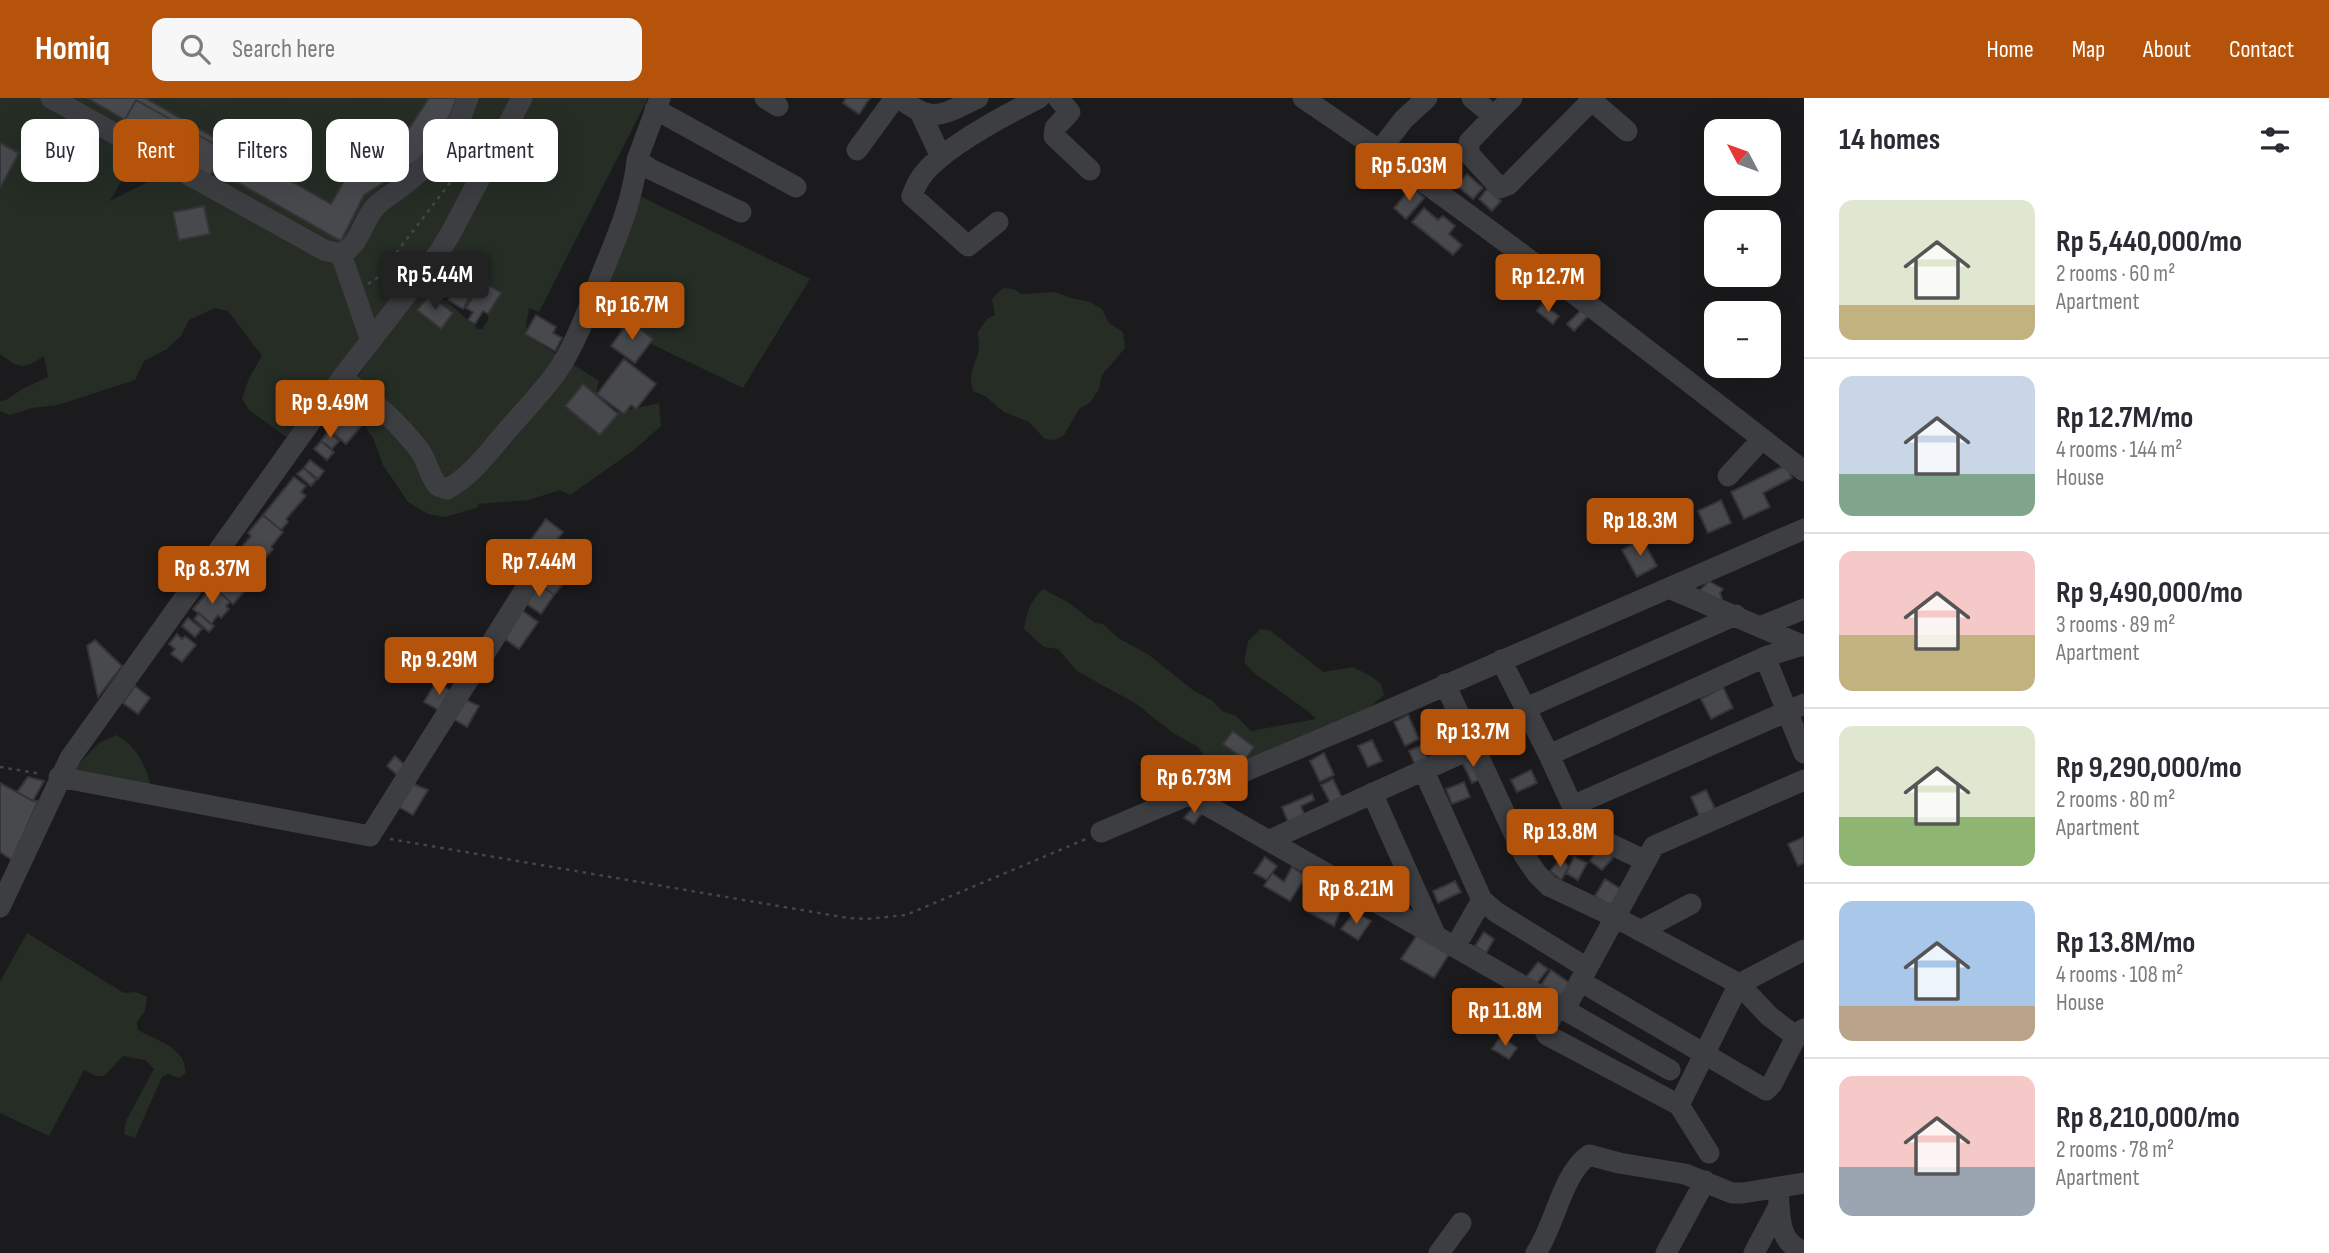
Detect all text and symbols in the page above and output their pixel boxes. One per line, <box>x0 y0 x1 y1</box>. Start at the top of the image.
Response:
search box <box>152 18 642 81</box>
text: Homiq <box>35 29 110 69</box>
icon: search <box>176 30 214 68</box>
text: Search here <box>232 34 335 65</box>
text: Home <box>1986 35 2034 64</box>
text: Map <box>2072 35 2105 64</box>
text: About <box>2143 35 2191 64</box>
text: Contact <box>2229 35 2294 64</box>
chip: Buy <box>21 119 99 182</box>
chip: Rent <box>113 119 199 182</box>
chip: Filters <box>213 119 312 182</box>
chip: New <box>326 119 409 182</box>
chip: Apartment <box>423 119 558 182</box>
north arrow <box>1704 119 1782 196</box>
map controls <box>1704 119 1781 378</box>
icon: filters <box>2256 121 2294 159</box>
text: 14 homes <box>1839 122 1940 158</box>
pin: Rp 5.03M <box>1337 144 1481 203</box>
text: Rp 5.03M <box>1371 152 1447 180</box>
button: + <box>1704 210 1781 287</box>
text: Rp 5,440,000/mo <box>2056 224 2242 260</box>
icon: home <box>1895 228 1979 312</box>
pin: Rp 5.44M <box>363 252 507 312</box>
pin: Rp 12.7M <box>1476 254 1620 314</box>
text: 2 rooms · 60 m² <box>2056 260 2175 288</box>
text: Rp 5.44M <box>397 261 473 289</box>
text: Rp 12.7M <box>1511 263 1585 291</box>
pin: Rp 16.7M <box>560 282 704 342</box>
text: Apartment <box>2056 288 2140 316</box>
text: Rp 16.7M <box>595 291 669 319</box>
button: − <box>1704 301 1781 378</box>
pin: Rp 9.49M <box>258 380 402 440</box>
text: Rp 9.49M <box>292 389 368 417</box>
text: Rp 12.7M/mo <box>2056 400 2193 436</box>
icon: home <box>1895 404 1979 488</box>
text: 4 rooms · 144 m² <box>2056 436 2182 464</box>
text: House <box>2056 464 2104 492</box>
pin: Rp 18.3M <box>1568 498 1712 558</box>
text: Rp 18.3M <box>1603 507 1677 535</box>
pin: Rp 7.44M <box>467 540 611 599</box>
pin: Rp 8.37M <box>140 546 284 606</box>
text: Rp 7.44M <box>502 548 576 576</box>
text: Rp 8.37M <box>174 555 250 583</box>
text: Rp 9,490,000/mo <box>2056 575 2243 611</box>
icon: home <box>1895 579 1979 663</box>
text: 3 rooms · 89 m² <box>2056 611 2175 639</box>
pin: Rp 9.29M <box>367 638 511 697</box>
text: Apartment <box>2056 639 2140 667</box>
text: Rp 9.29M <box>401 646 477 674</box>
pin: Rp 13.7M <box>1401 710 1545 769</box>
text: Rp 13.7M <box>1436 718 1510 746</box>
text: Rp 9,290,000/mo <box>2056 750 2242 786</box>
icon: home <box>1895 754 1979 838</box>
pin: Rp 6.73M <box>1122 756 1266 815</box>
text: Rp 6.73M <box>1157 764 1231 792</box>
text: 2 rooms · 80 m² <box>2056 786 2175 814</box>
pin: Rp 13.8M <box>1488 810 1632 869</box>
text: Apartment <box>2056 814 2140 842</box>
text: Rp 13.8M <box>1523 818 1597 846</box>
pin: Rp 8.21M <box>1284 866 1428 926</box>
text: Rp 8.21M <box>1319 875 1394 903</box>
text: Rp 13.8M/mo <box>2056 925 2195 961</box>
icon: home <box>1895 929 1979 1013</box>
text: 4 rooms · 108 m² <box>2056 961 2183 989</box>
pin: Rp 11.8M <box>1433 988 1577 1048</box>
text: House <box>2056 989 2104 1017</box>
text: Rp 11.8M <box>1468 997 1542 1025</box>
text: Rp 8,210,000/mo <box>2056 1100 2240 1136</box>
icon: home <box>1895 1104 1979 1188</box>
text: 2 rooms · 78 m² <box>2056 1136 2174 1164</box>
text: Apartment <box>2056 1164 2140 1192</box>

